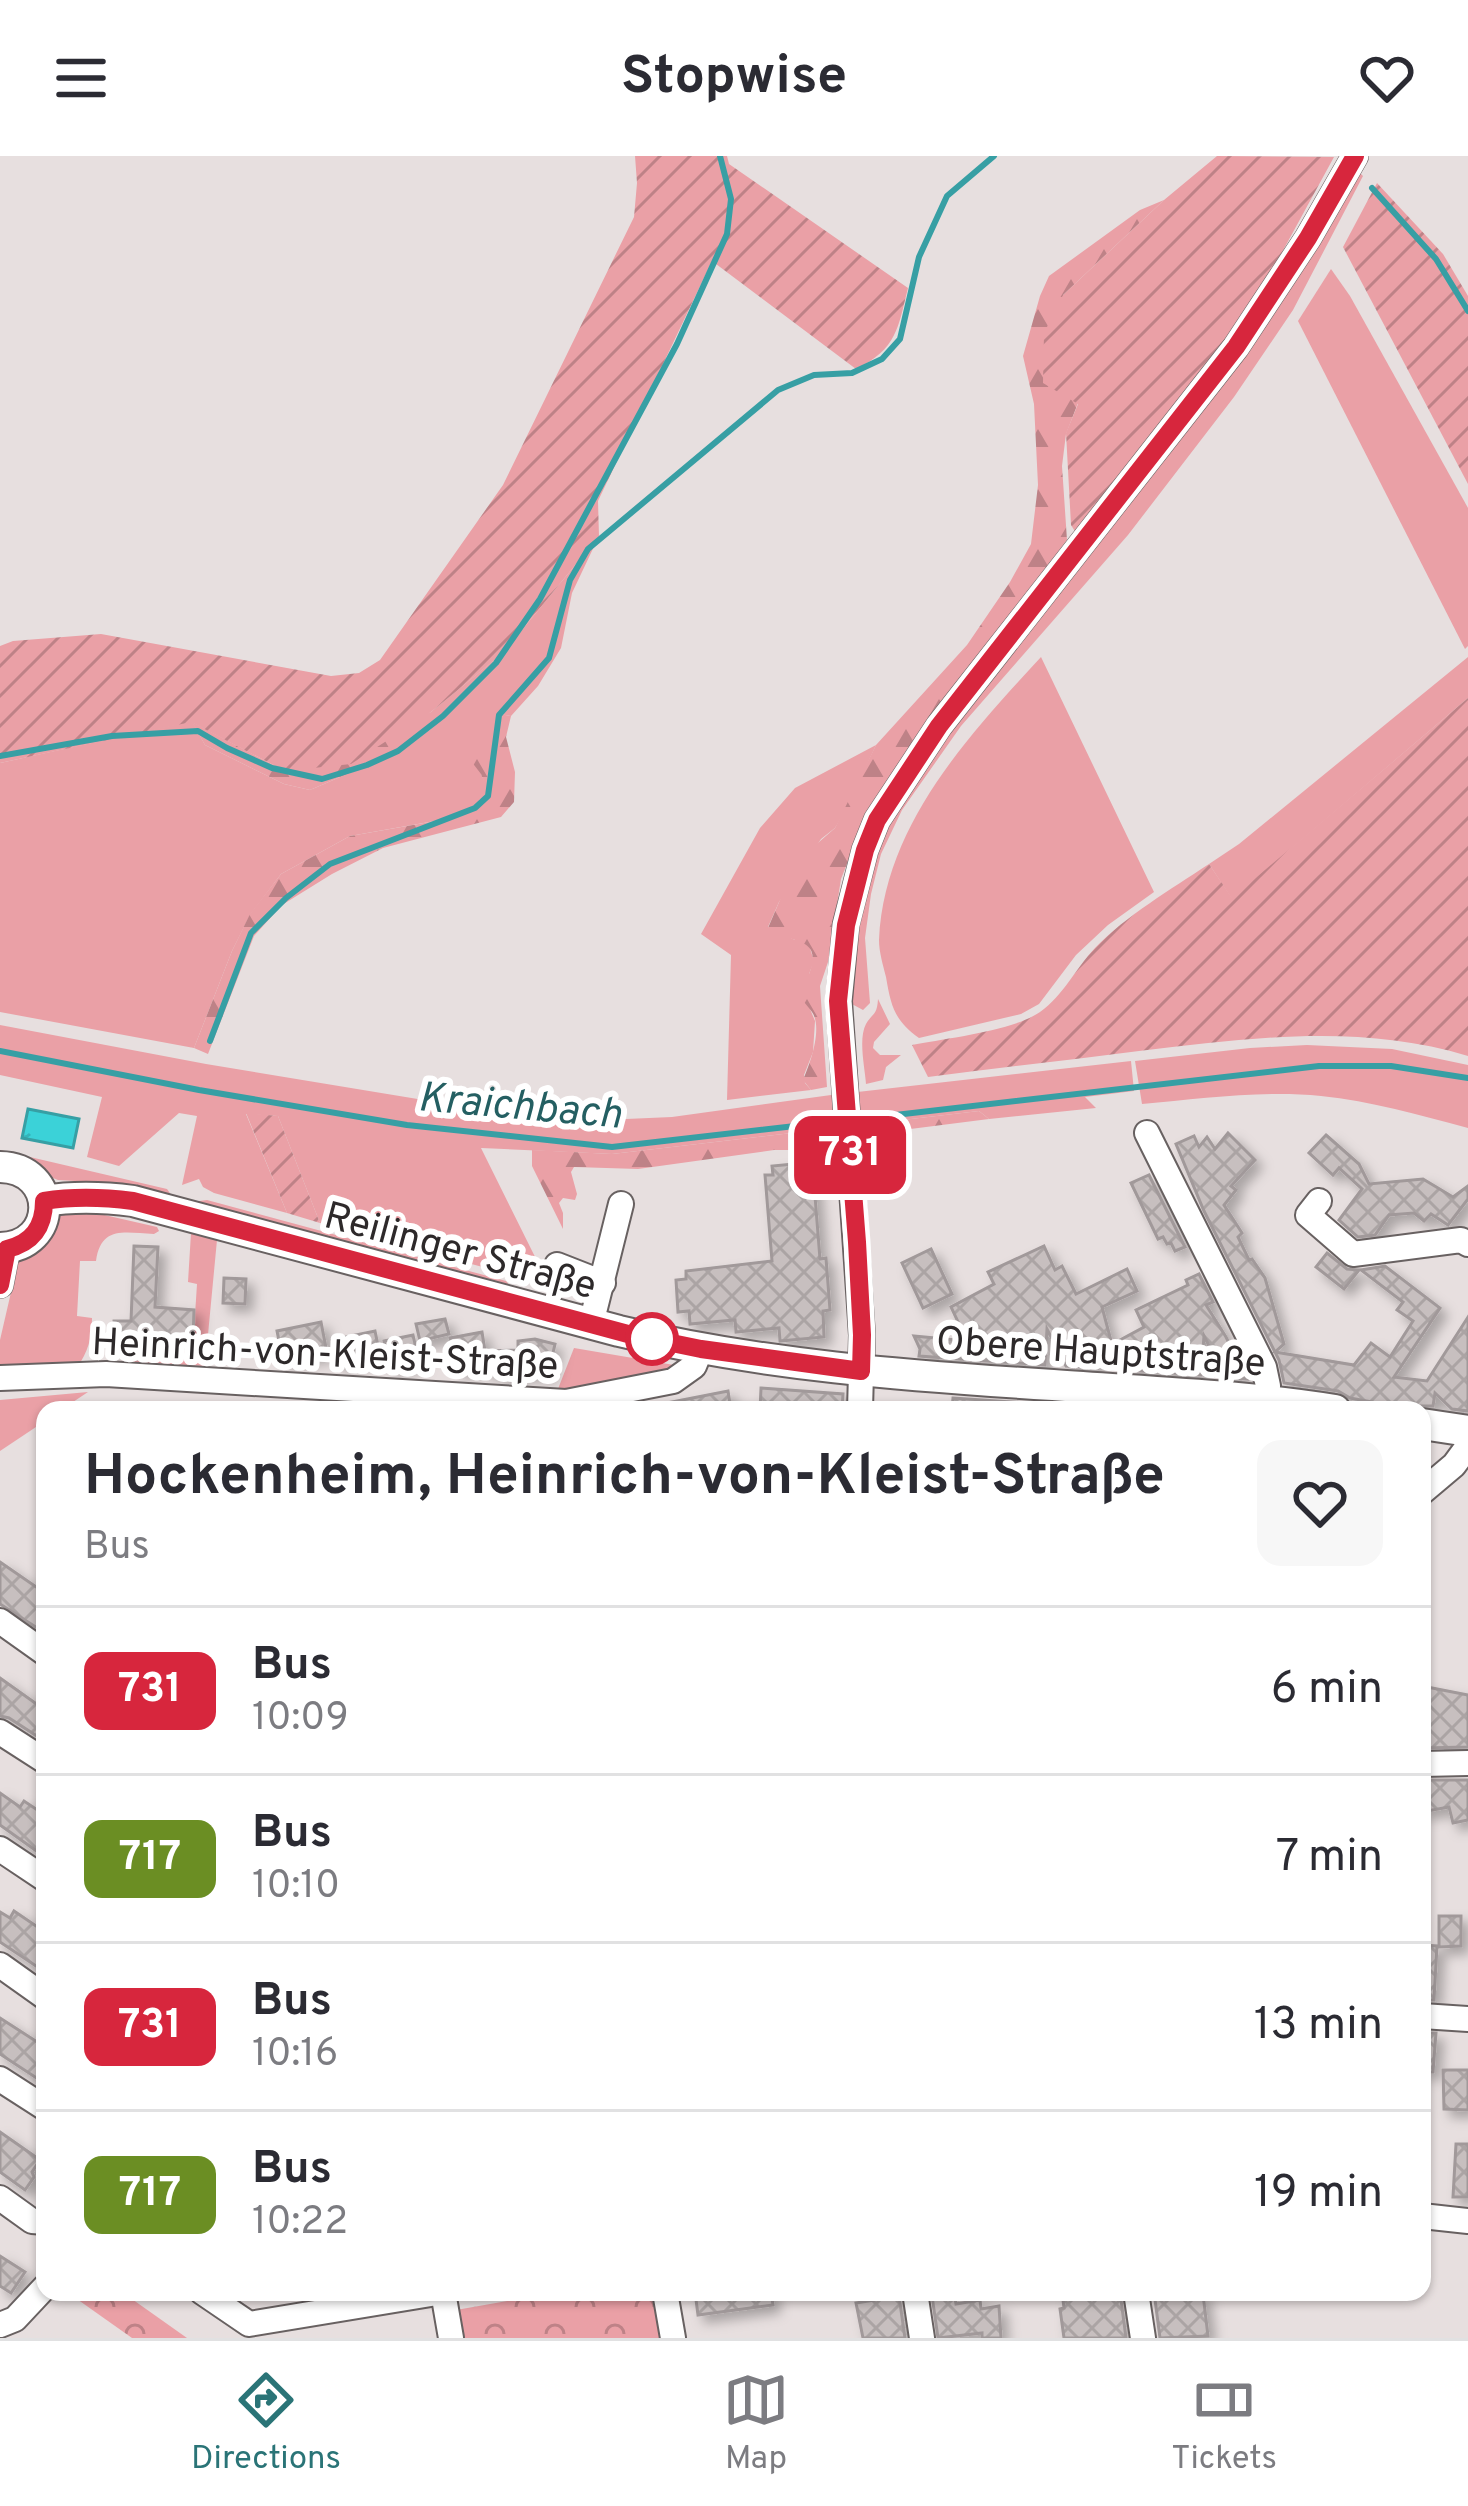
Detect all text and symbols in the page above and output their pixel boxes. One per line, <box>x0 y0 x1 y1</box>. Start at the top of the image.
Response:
text: Stopwise <box>621 44 847 113</box>
icon: menu <box>48 45 114 111</box>
icon: heart <box>1354 45 1420 111</box>
water label: Kraichbach <box>416 1073 624 1144</box>
line badge: 731 <box>781 1116 919 1194</box>
text: 731 <box>818 1128 882 1181</box>
street label: Reilinger Straße <box>318 1194 601 1313</box>
unlabelled marker <box>627 1314 677 1364</box>
street label: Obere Hauptstraße <box>934 1319 1267 1390</box>
street label: Heinrich-von-Kleist-Straße <box>90 1320 559 1393</box>
button: heart <box>1257 1440 1383 1566</box>
text: Hockenheim, Heinrich-von-Kleist-Straße <box>84 1443 1165 1515</box>
text: Bus <box>84 1524 150 1573</box>
text: Bus <box>252 1638 332 1695</box>
text: 6 min <box>1271 1662 1383 1719</box>
text: 731 <box>118 1664 182 1717</box>
text: 10:09 <box>252 1695 349 1744</box>
text: Bus <box>252 1806 332 1863</box>
text: 7 min <box>1276 1830 1383 1887</box>
text: 717 <box>119 1832 181 1885</box>
text: 10:10 <box>252 1863 340 1912</box>
text: Bus <box>252 1974 332 2031</box>
text: 13 min <box>1254 1998 1383 2055</box>
text: 731 <box>118 2000 182 2053</box>
text: 10:16 <box>252 2031 338 2080</box>
text: Bus <box>252 2142 332 2199</box>
text: 19 min <box>1254 2166 1383 2223</box>
text: 717 <box>119 2168 181 2221</box>
text: 10:22 <box>252 2199 348 2248</box>
tab: Directions <box>191 2367 341 2481</box>
tab: Map <box>723 2367 789 2481</box>
tab: Tickets <box>1171 2367 1277 2481</box>

